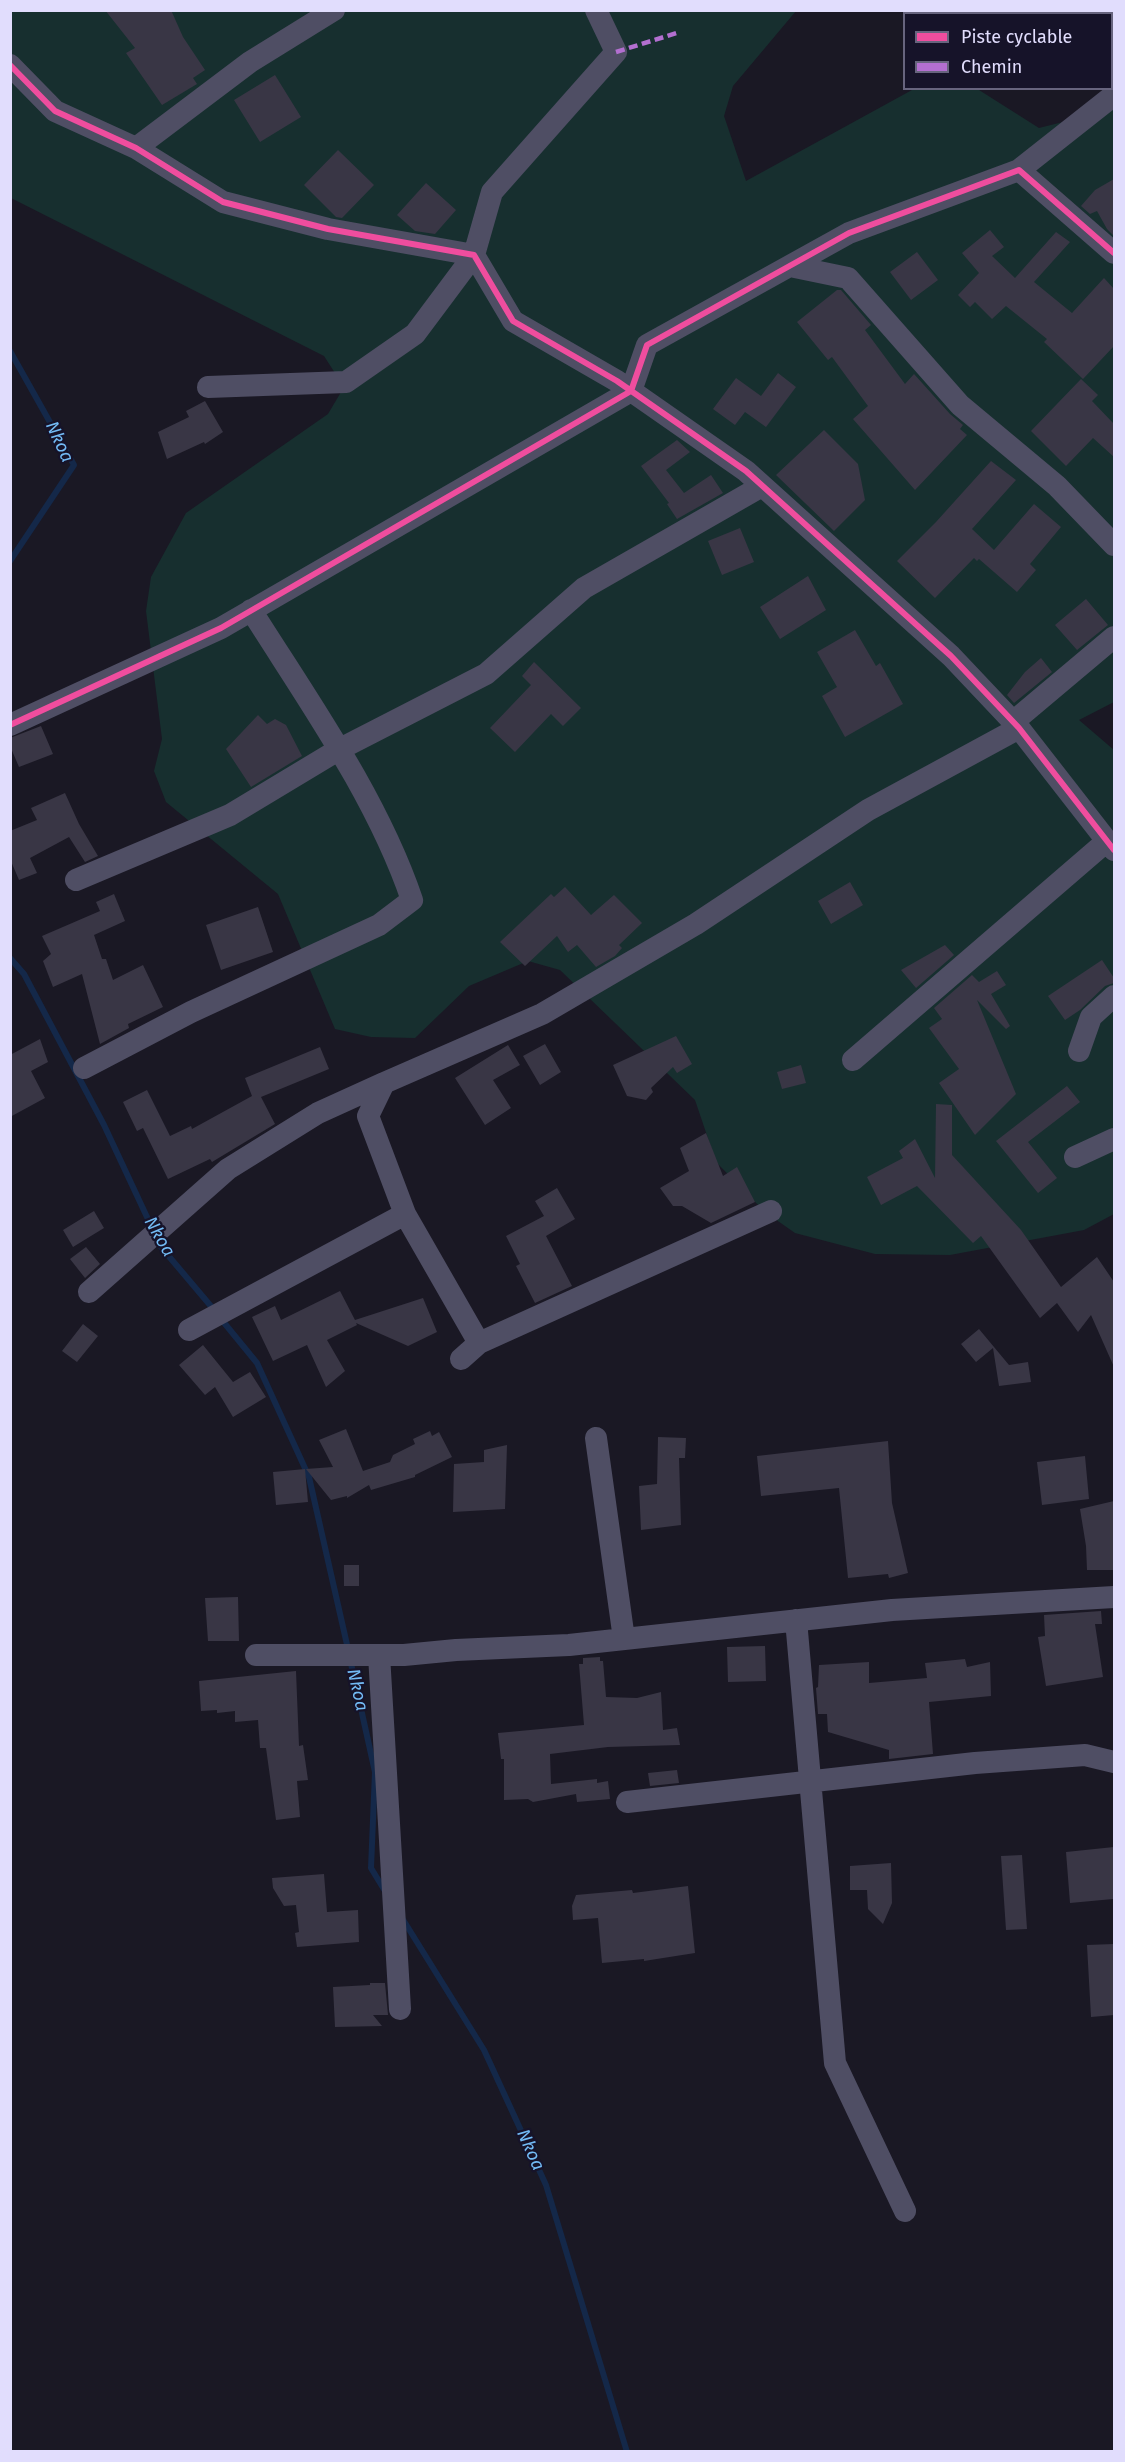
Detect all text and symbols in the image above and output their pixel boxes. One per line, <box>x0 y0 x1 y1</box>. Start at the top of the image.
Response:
legend <box>903 12 1113 90</box>
text: Piste cyclable <box>961 26 1072 48</box>
text: Chemin <box>961 56 1022 78</box>
water label: Nkoa <box>40 418 78 466</box>
water label: Nkoa <box>139 1213 179 1261</box>
water label: Nkoa <box>342 1667 372 1713</box>
water label: Nkoa <box>511 2126 549 2174</box>

